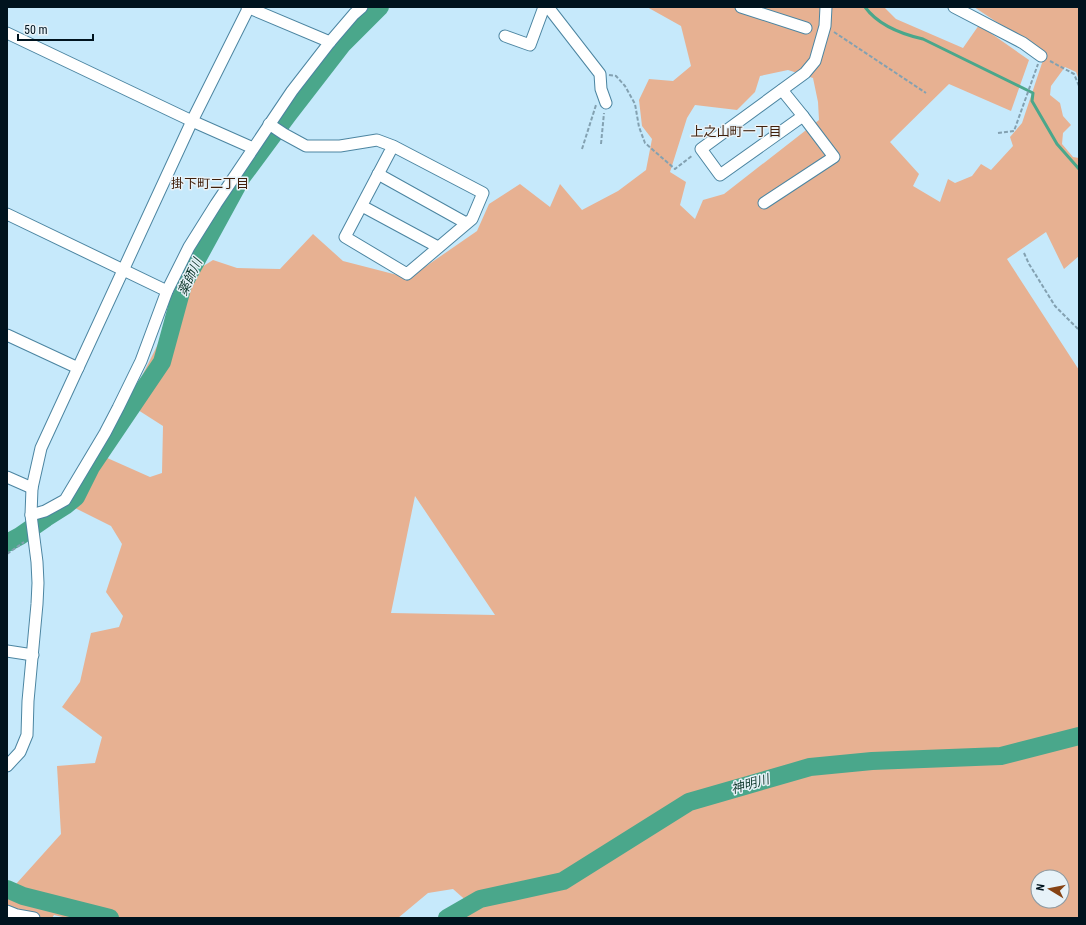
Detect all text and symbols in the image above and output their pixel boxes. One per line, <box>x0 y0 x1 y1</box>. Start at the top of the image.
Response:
scale bar <box>18 16 93 42</box>
text: 50 m <box>24 23 48 37</box>
district label: 上之山町一丁目 <box>690 124 782 139</box>
district label: 掛下町二丁目 <box>171 176 249 191</box>
water label: 薬師川 <box>175 254 206 298</box>
water label: 神明川 <box>729 771 773 797</box>
north arrow <box>1030 869 1070 909</box>
text: N <box>1034 883 1048 892</box>

